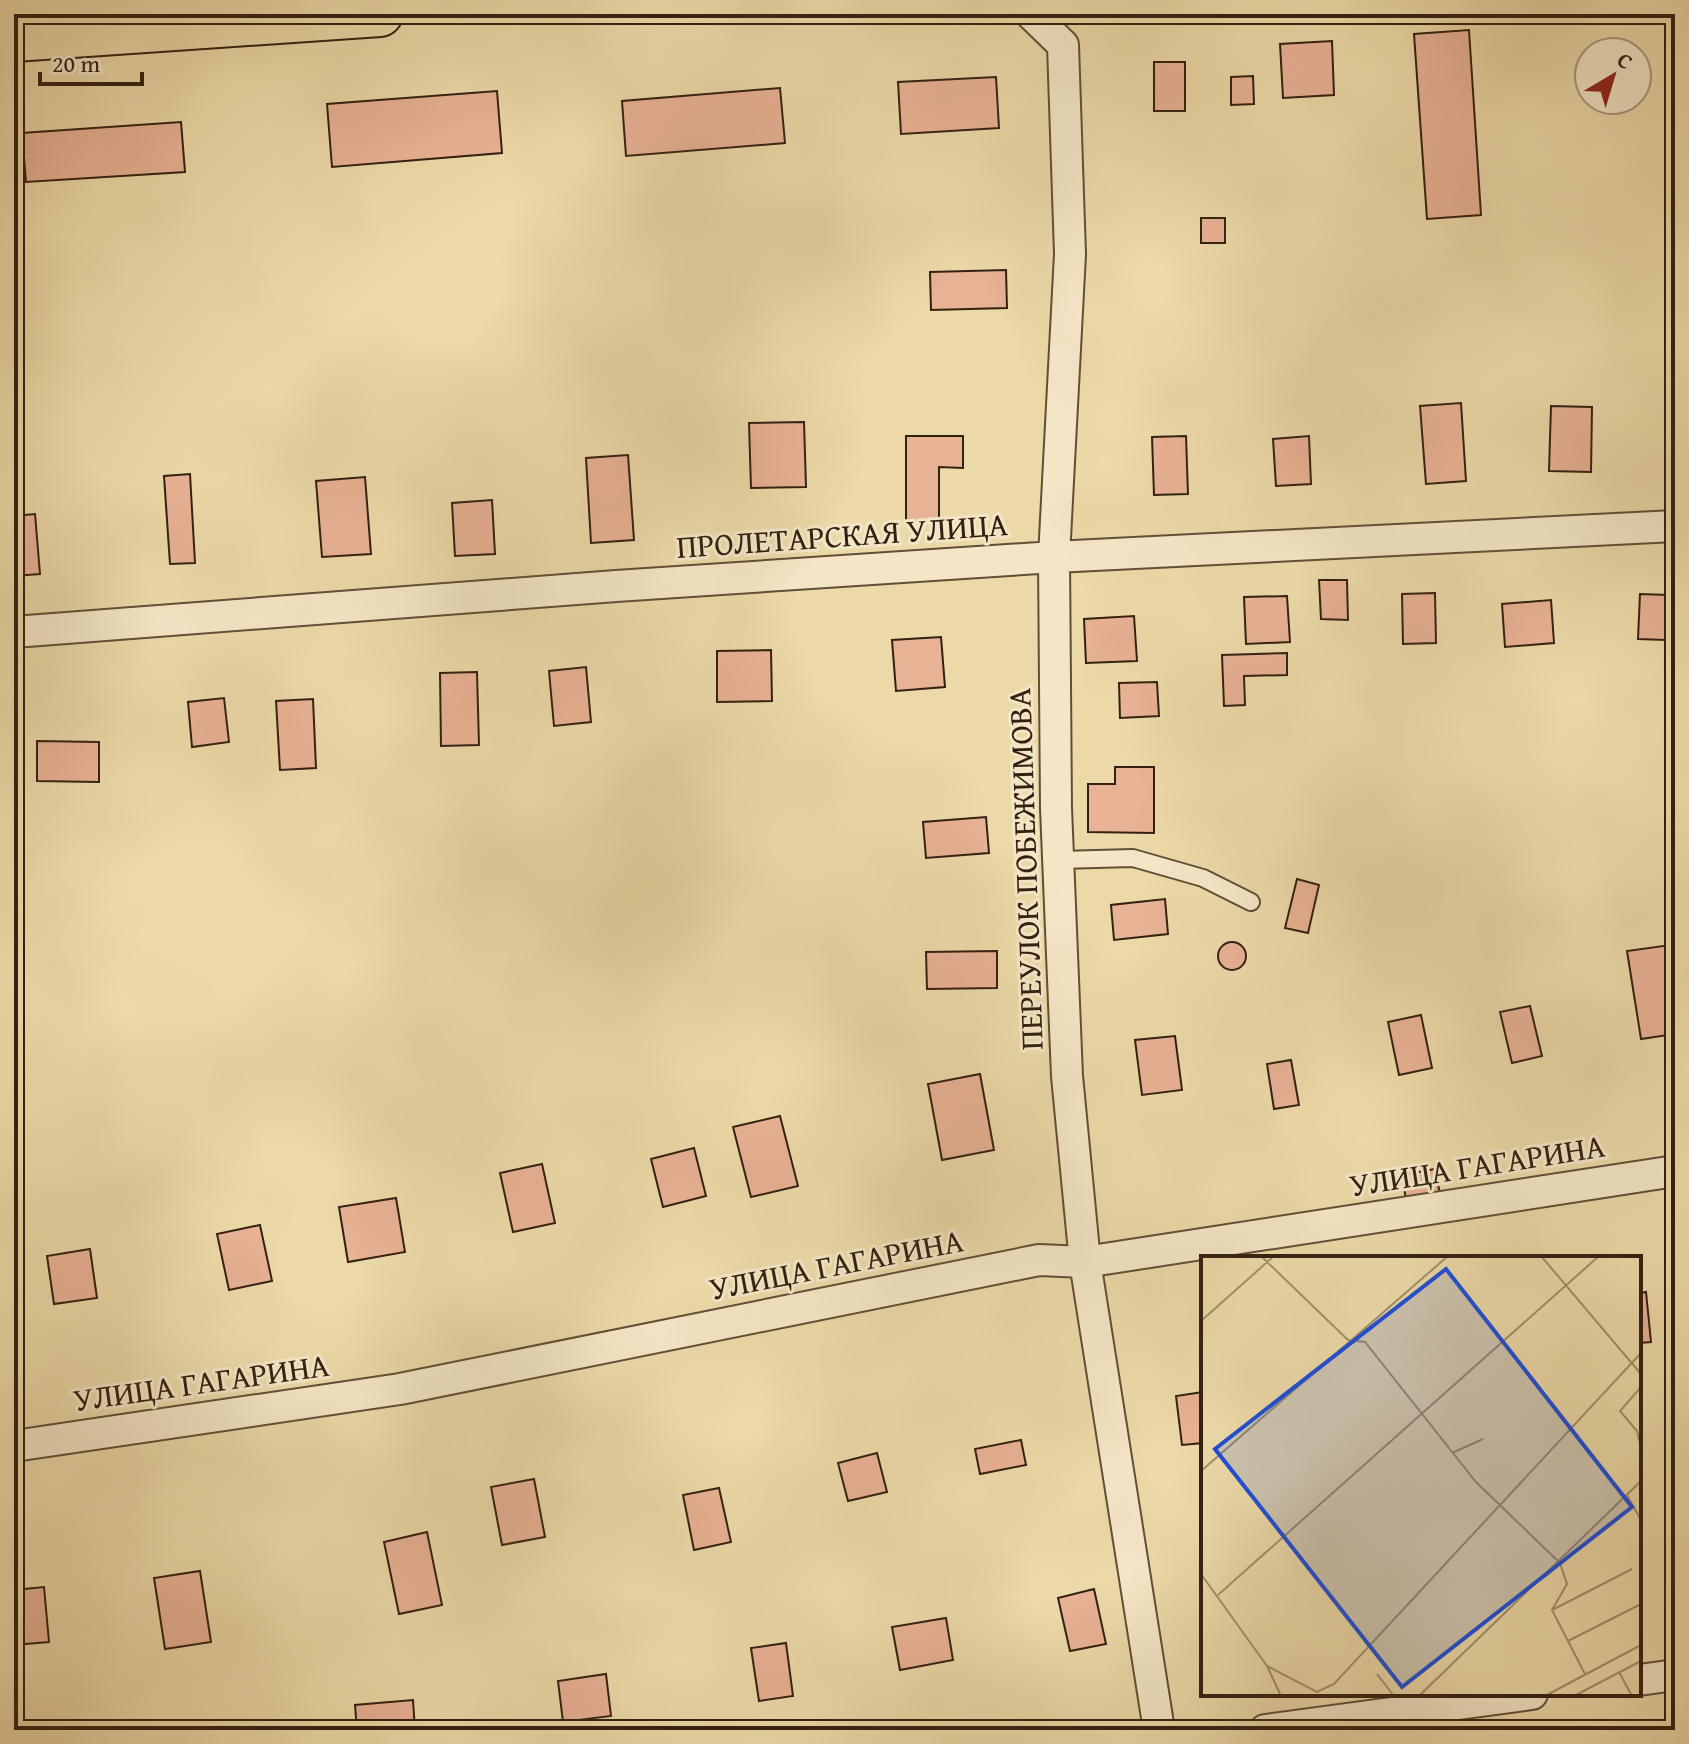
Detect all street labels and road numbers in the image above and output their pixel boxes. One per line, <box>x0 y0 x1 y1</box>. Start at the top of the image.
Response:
street label: ПРОЛЕТАРСКАЯ УЛИЦА <box>675 500 1010 570</box>
street label: ПЕРЕУЛОК ПОБЕЖИМОВА <box>995 686 1055 1051</box>
street label: УЛИЦА ГАГАРИНА <box>1346 1122 1609 1208</box>
street label: УЛИЦА ГАГАРИНА <box>705 1216 968 1312</box>
street label: УЛИЦА ГАГАРИНА <box>70 1341 332 1423</box>

